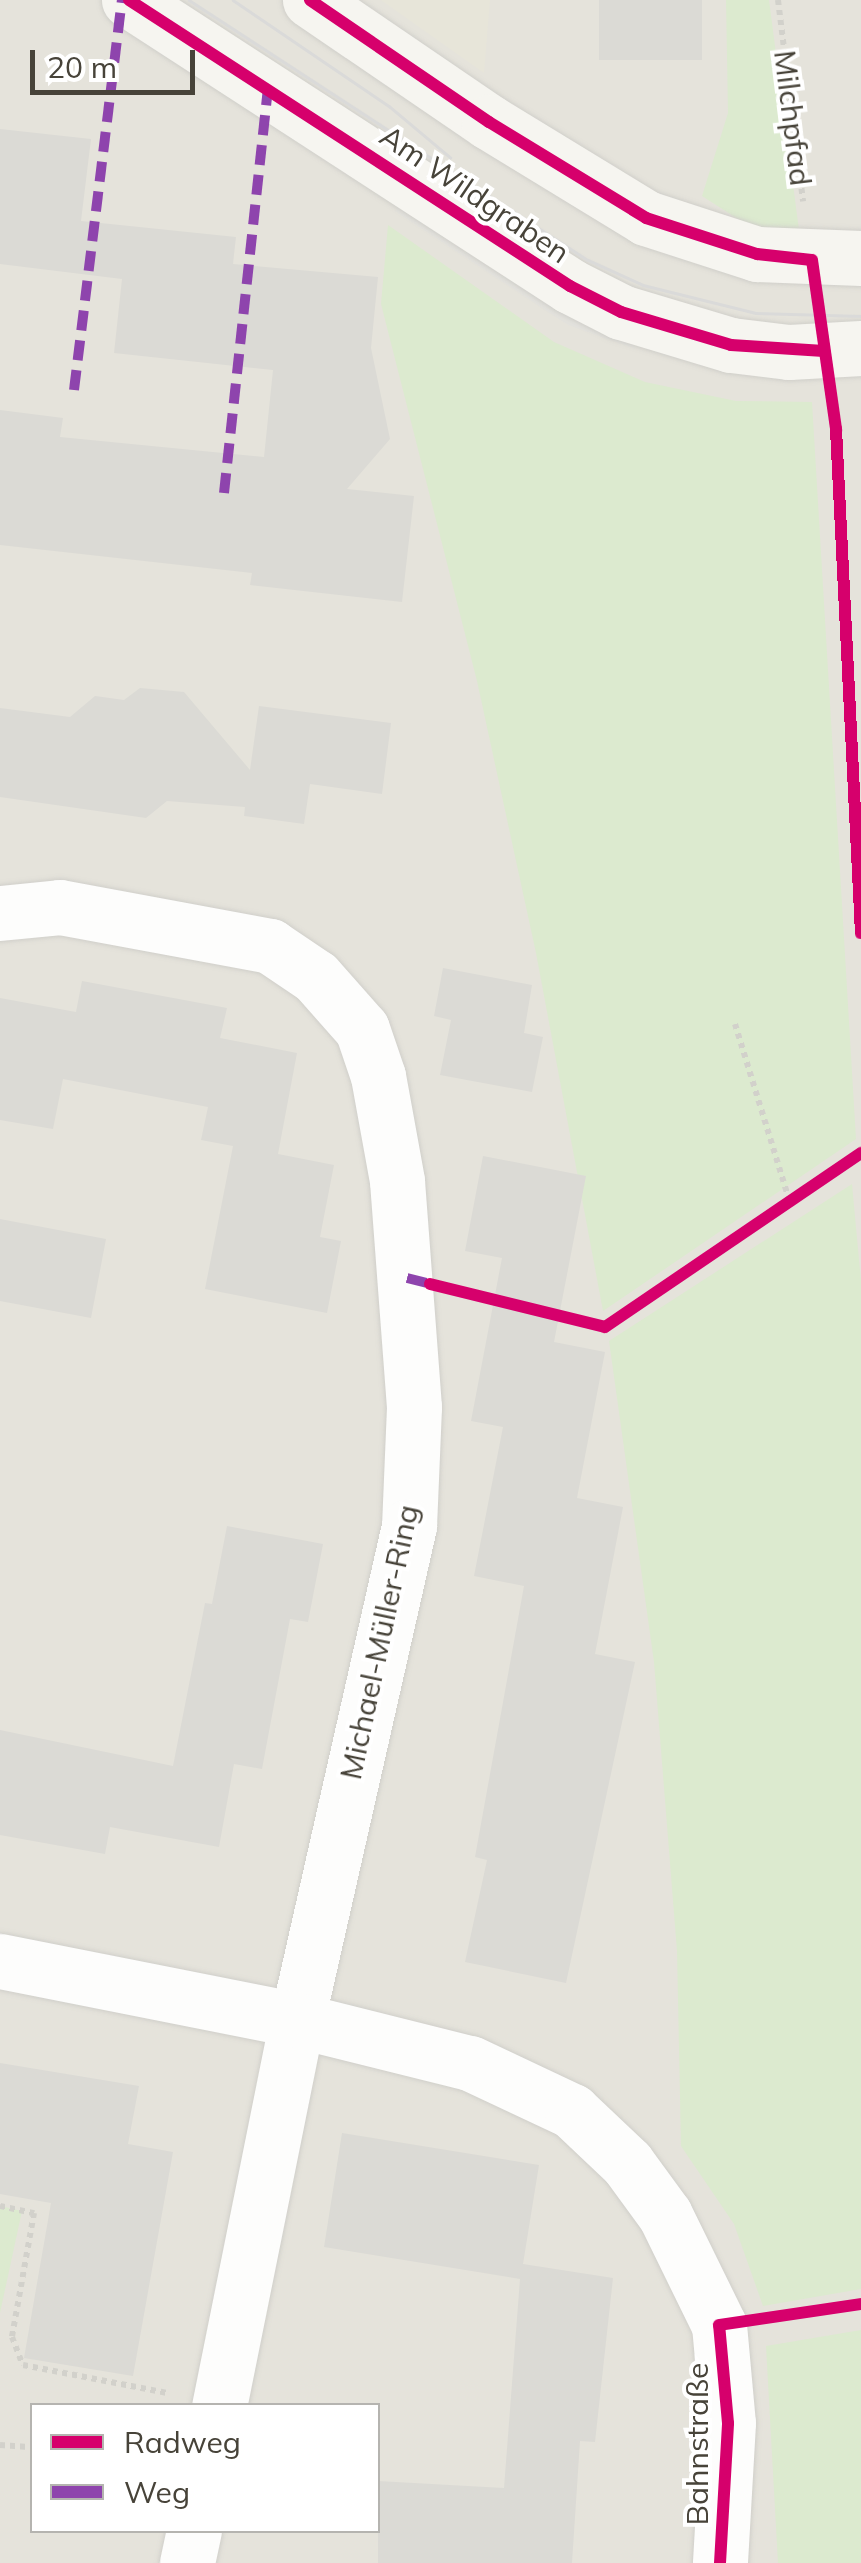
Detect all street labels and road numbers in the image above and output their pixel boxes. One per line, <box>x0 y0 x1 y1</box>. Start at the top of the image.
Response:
street label: Milchpfad <box>767 48 819 188</box>
street label: Am Wildgraben <box>373 117 577 271</box>
street label: Michael-Müller-Ring <box>332 1501 426 1783</box>
street label: Bahnstraße <box>679 2363 715 2525</box>

